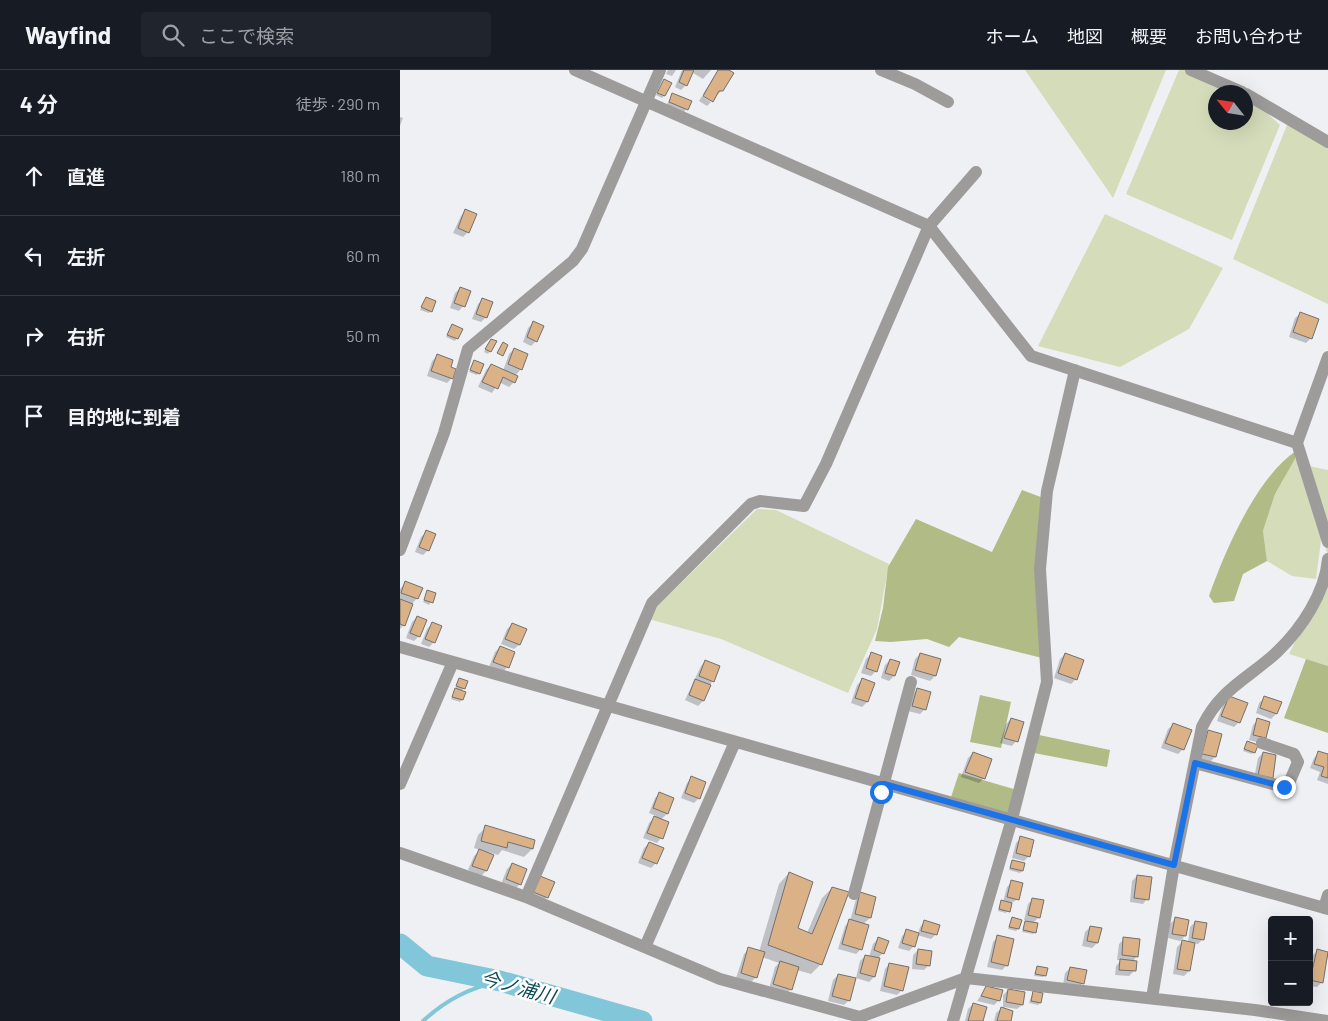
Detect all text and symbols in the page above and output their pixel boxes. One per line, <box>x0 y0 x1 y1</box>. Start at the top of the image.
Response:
search box <box>141 12 491 57</box>
text: Wayfind <box>25 20 111 49</box>
icon: search <box>159 21 187 49</box>
text: ここで検索 <box>199 24 294 47</box>
text: ホーム <box>986 25 1039 47</box>
text: 地図 <box>1067 25 1103 47</box>
text: 概要 <box>1131 25 1167 47</box>
text: お問い合わせ <box>1195 25 1303 47</box>
north arrow <box>1208 85 1253 130</box>
text: 4 分 <box>20 91 58 116</box>
text: 徒歩 · 290 m <box>296 94 380 113</box>
icon: ahead <box>20 162 48 190</box>
text: 直進 <box>67 165 105 188</box>
text: 180 m <box>341 166 380 185</box>
icon: left <box>20 242 48 270</box>
text: 左折 <box>67 245 105 268</box>
text: 60 m <box>346 246 380 265</box>
icon: right <box>20 322 48 350</box>
text: 右折 <box>67 325 105 348</box>
text: 50 m <box>346 326 380 345</box>
icon: arrive <box>20 402 48 430</box>
text: 目的地に到着 <box>67 405 181 428</box>
route end <box>1273 776 1296 799</box>
route start <box>870 781 893 804</box>
map controls <box>1268 916 1313 1006</box>
button: + <box>1268 916 1313 961</box>
button: − <box>1268 961 1313 1006</box>
water label: 今ノ浦川 <box>478 966 560 1008</box>

